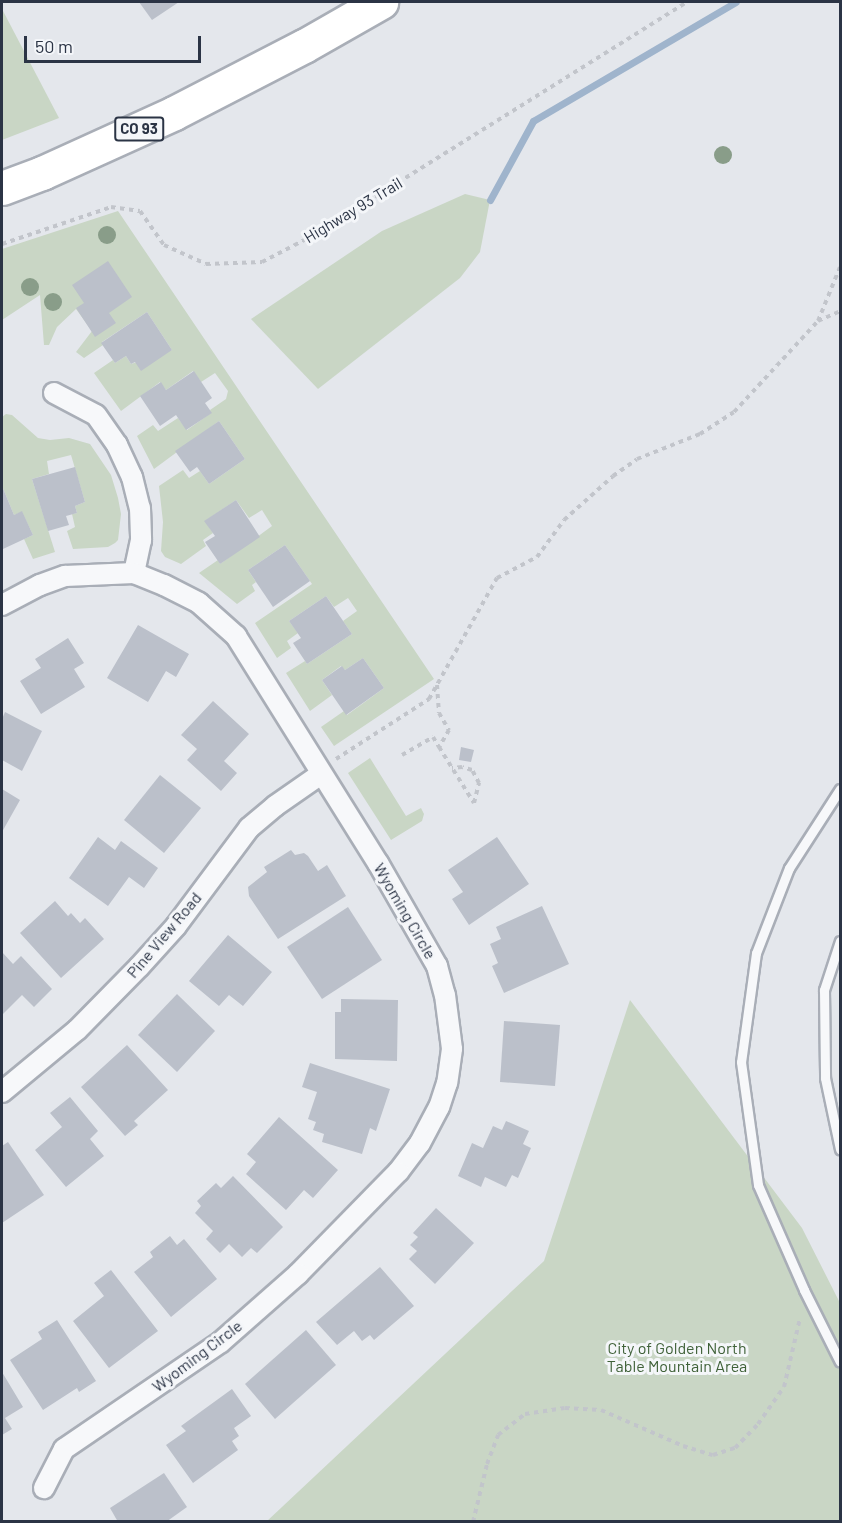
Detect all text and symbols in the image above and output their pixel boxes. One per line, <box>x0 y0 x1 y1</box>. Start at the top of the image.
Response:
scale bar <box>27 24 204 62</box>
text: 50 m <box>35 35 73 57</box>
road number: CO 93 <box>114 117 164 141</box>
street label: Highway 93 Trail <box>300 173 406 247</box>
street label: Wyoming Circle <box>370 860 440 962</box>
street label: Pine View Road <box>123 888 205 982</box>
street label: Wyoming Circle <box>148 1316 246 1396</box>
park label: City of Golden North Table Mountain Area <box>607 1338 747 1376</box>

